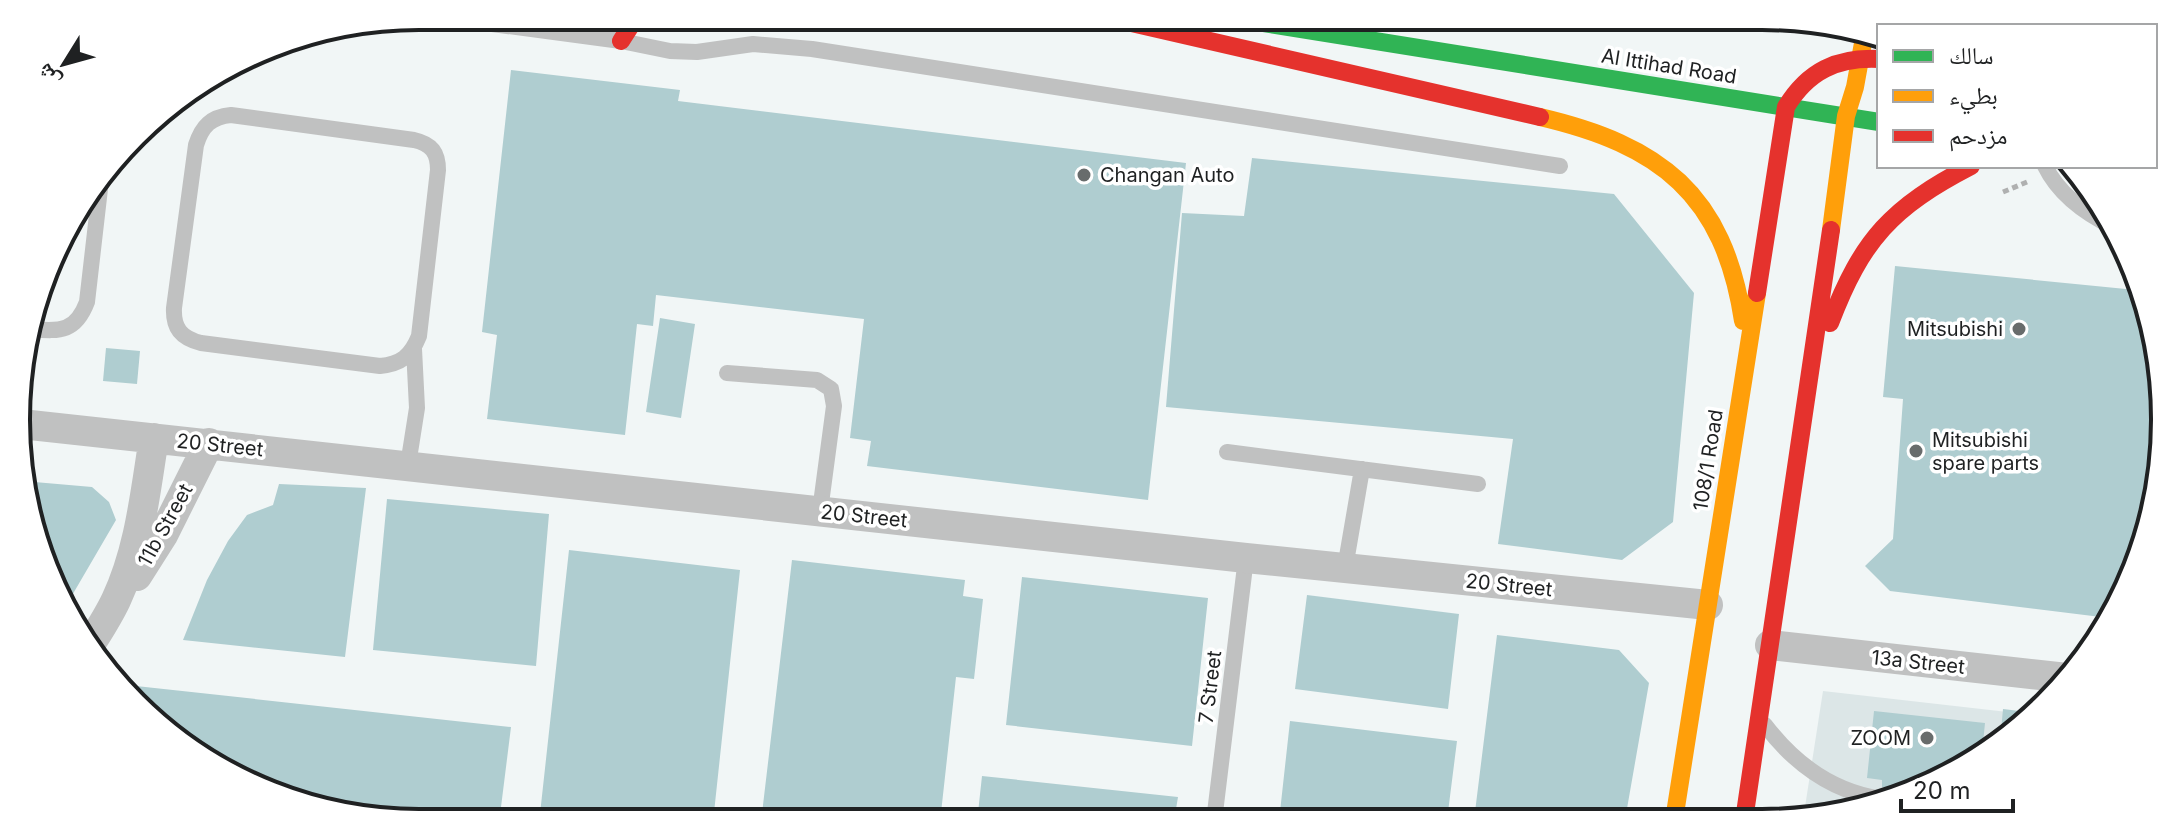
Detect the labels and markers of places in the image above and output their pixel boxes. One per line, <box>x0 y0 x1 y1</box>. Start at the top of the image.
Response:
place label: Changan Auto <box>1100 163 1234 187</box>
marker: Changan Auto <box>1075 166 1093 184</box>
place label: Mitsubishi <box>1907 317 2003 341</box>
marker: Mitsubishi <box>2010 320 2028 338</box>
place label: Mitsubishi spare parts <box>1932 428 2039 475</box>
marker: Mitsubishi spare parts <box>1907 442 1925 460</box>
place label: ZOOM <box>1850 726 1911 750</box>
marker: ZOOM <box>1918 729 1936 747</box>

